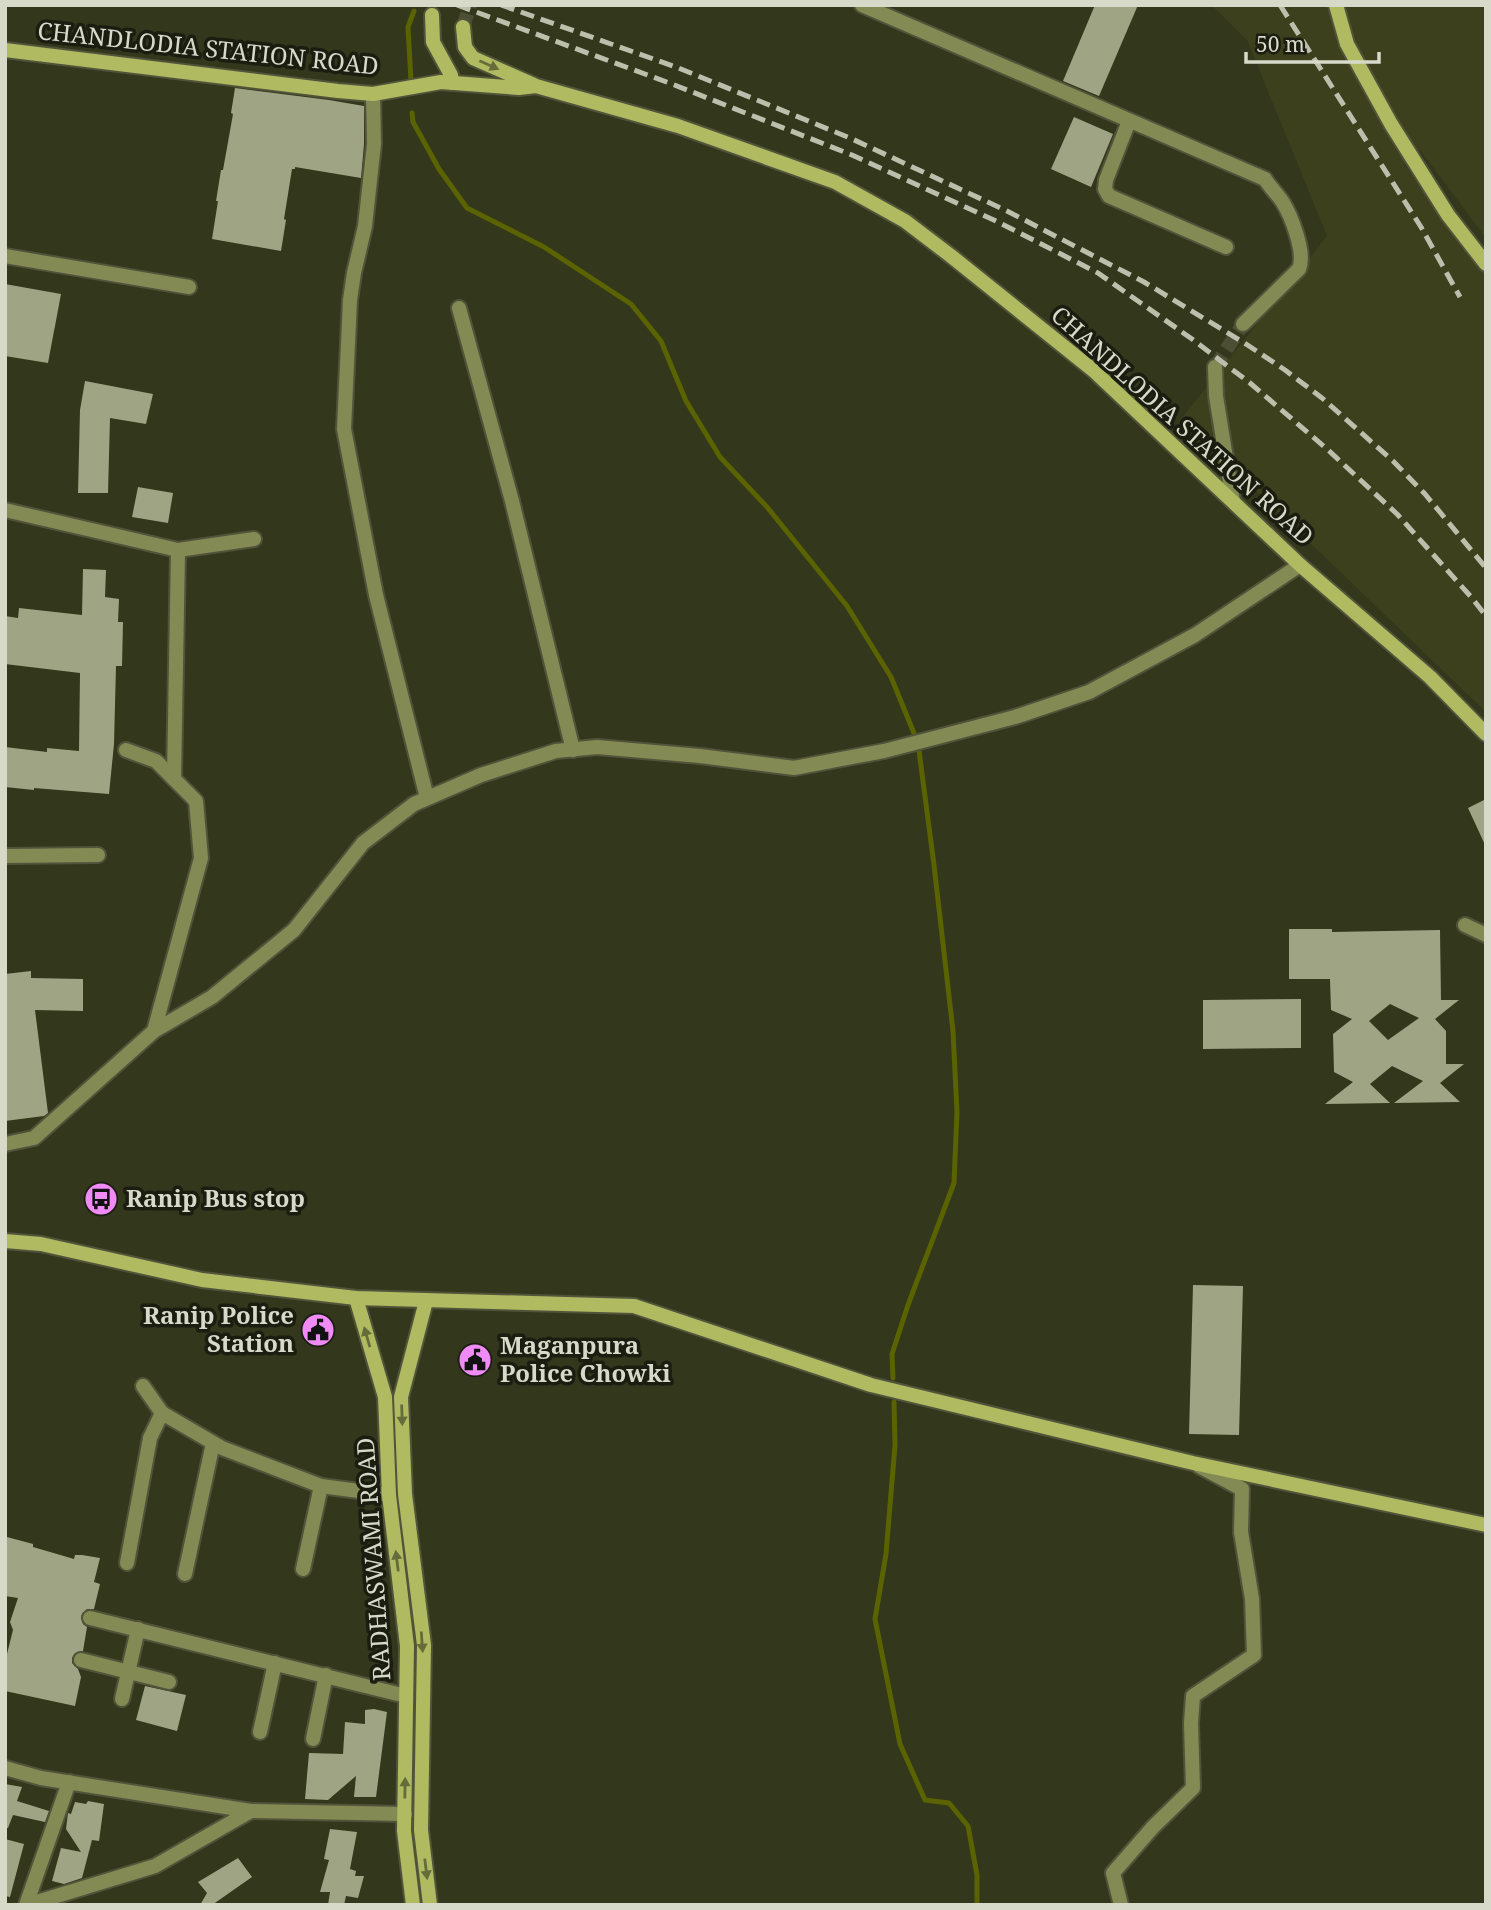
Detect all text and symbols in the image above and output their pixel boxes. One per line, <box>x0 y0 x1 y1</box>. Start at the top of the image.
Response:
street label: CHANDLODIA STATION ROAD <box>36 13 380 82</box>
scale bar <box>1246 21 1379 65</box>
text: 50 m <box>1256 30 1305 58</box>
one-way arrow <box>479 59 499 71</box>
street label: CHANDLODIA STATION ROAD <box>1045 298 1321 552</box>
bus stop icon: Ranip Bus stop <box>82 1180 120 1218</box>
place label: Ranip Bus stop <box>126 1181 305 1214</box>
place label: Ranip Police Station <box>143 1298 294 1359</box>
public building icon: Ranip Police Station <box>299 1311 337 1349</box>
one-way arrow <box>361 1326 371 1347</box>
place label: Maganpura Police Chowki <box>500 1328 671 1389</box>
public building icon: Maganpura Police Chowki <box>456 1341 494 1379</box>
one-way arrow <box>397 1405 408 1427</box>
street label: RADHASWAMI ROAD <box>348 1436 397 1682</box>
one-way arrow <box>391 1550 402 1572</box>
one-way arrow <box>417 1631 428 1653</box>
one-way arrow <box>399 1777 411 1799</box>
one-way arrow <box>420 1858 431 1880</box>

